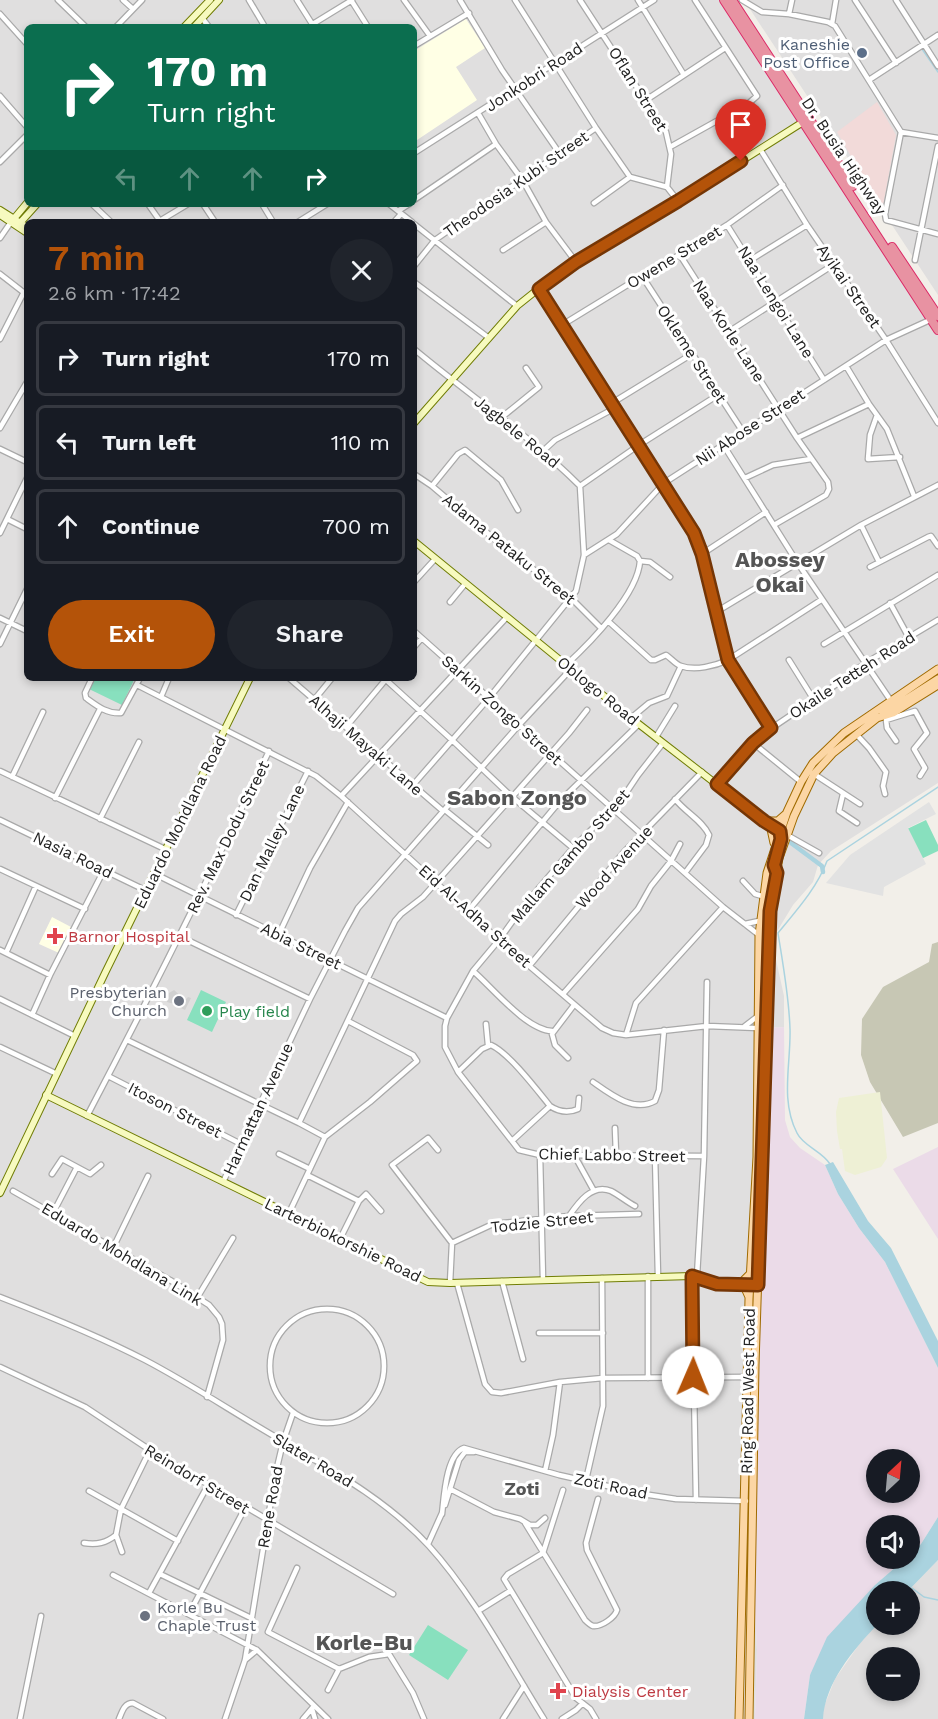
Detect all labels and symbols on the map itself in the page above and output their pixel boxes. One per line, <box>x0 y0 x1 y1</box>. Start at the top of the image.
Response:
place label: Kaneshie Post Office <box>763 35 850 72</box>
street label: Jonkobri Road <box>482 38 586 116</box>
street label: Oflan Street <box>605 43 672 135</box>
marker: Kaneshie Post Office <box>855 46 869 60</box>
street label: Dr. Busia Highway <box>798 94 891 219</box>
pin <box>715 99 766 161</box>
street label: Theodosia Kubi Street <box>440 127 592 241</box>
street label: Owene Street <box>623 221 725 293</box>
street label: Ayikai Street <box>813 240 885 332</box>
street label: Naa Lengoi Lane <box>734 242 818 362</box>
street label: Naa Korle Lane <box>689 276 769 386</box>
street label: Okleme Street <box>653 301 731 407</box>
street label: Nii Abose Street <box>692 384 808 469</box>
street label: Jagbele Road <box>471 392 563 472</box>
street label: Adama Pataku Street <box>439 489 580 609</box>
district label: Abossey Okai <box>735 547 826 597</box>
street label: Okaile Tetteh Road <box>786 627 918 723</box>
street label: Sarkin Zongo Street <box>438 651 566 769</box>
street label: Oblogo Road <box>554 652 642 730</box>
street label: Alhaji Mayaki Lane <box>305 691 427 799</box>
street label: Eduardo Mohdlana Road <box>130 732 230 912</box>
street label: Rev. Max Dodu Street <box>183 757 273 916</box>
street label: Dan Malley Lane <box>235 781 309 905</box>
district label: Sabon Zongo <box>447 785 587 810</box>
street label: Mallam Gambo Street <box>507 785 634 927</box>
street label: Wood Avenue <box>572 821 656 913</box>
street label: Nasia Road <box>30 827 116 883</box>
street label: Eid Al-Adha Street <box>415 861 535 972</box>
street label: Abia Street <box>258 918 345 974</box>
marker: Barnor Hospital <box>46 927 64 945</box>
place label: Barnor Hospital <box>68 927 190 946</box>
place label: Presbyterian Church <box>70 983 167 1020</box>
marker: Presbyterian Church <box>172 994 186 1008</box>
place label: Play field <box>219 1002 290 1021</box>
marker: Play field <box>200 1004 214 1018</box>
street label: Harmattan Avenue <box>219 1040 297 1178</box>
street label: Itoson Street <box>125 1078 225 1142</box>
street label: Chief Labbo Street <box>538 1144 686 1166</box>
street label: Larterbiokorshie Road <box>262 1194 424 1286</box>
street label: Eduardo Mohdlana Link <box>38 1198 206 1310</box>
street label: Todzie Street <box>490 1207 595 1237</box>
street label: Ring Road West Road <box>737 1308 759 1474</box>
position arrow <box>661 1345 725 1409</box>
street label: Slater Road <box>269 1429 357 1491</box>
street label: Reindorf Street <box>141 1440 253 1518</box>
north arrow <box>866 1449 920 1503</box>
street label: Rene Road <box>253 1464 287 1550</box>
street label: Zoti Road <box>573 1469 649 1503</box>
district label: Zoti <box>504 1478 540 1499</box>
place label: Korle Bu Chaple Trust <box>157 1598 257 1635</box>
marker: Korle Bu Chaple Trust <box>138 1609 152 1623</box>
district label: Korle-Bu <box>315 1630 413 1655</box>
marker: Dialysis Center <box>549 1682 567 1700</box>
place label: Dialysis Center <box>572 1682 689 1701</box>

